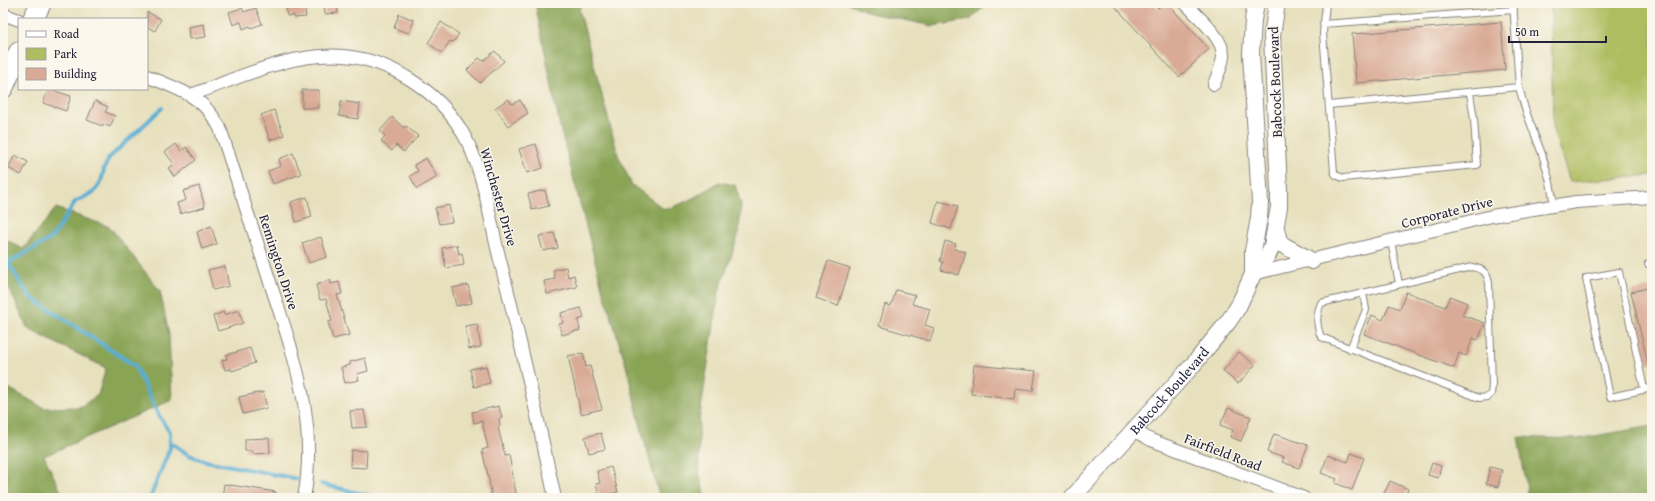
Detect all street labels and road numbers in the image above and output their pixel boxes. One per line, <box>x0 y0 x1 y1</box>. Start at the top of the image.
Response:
street label: Babcock Boulevard <box>1263 26 1287 138</box>
street label: Winchester Drive <box>475 145 523 249</box>
street label: Corporate Drive <box>1399 191 1495 233</box>
street label: Remington Drive <box>254 212 304 313</box>
street label: Babcock Boulevard <box>1125 342 1214 439</box>
street label: Fairfield Road <box>1181 428 1265 476</box>

